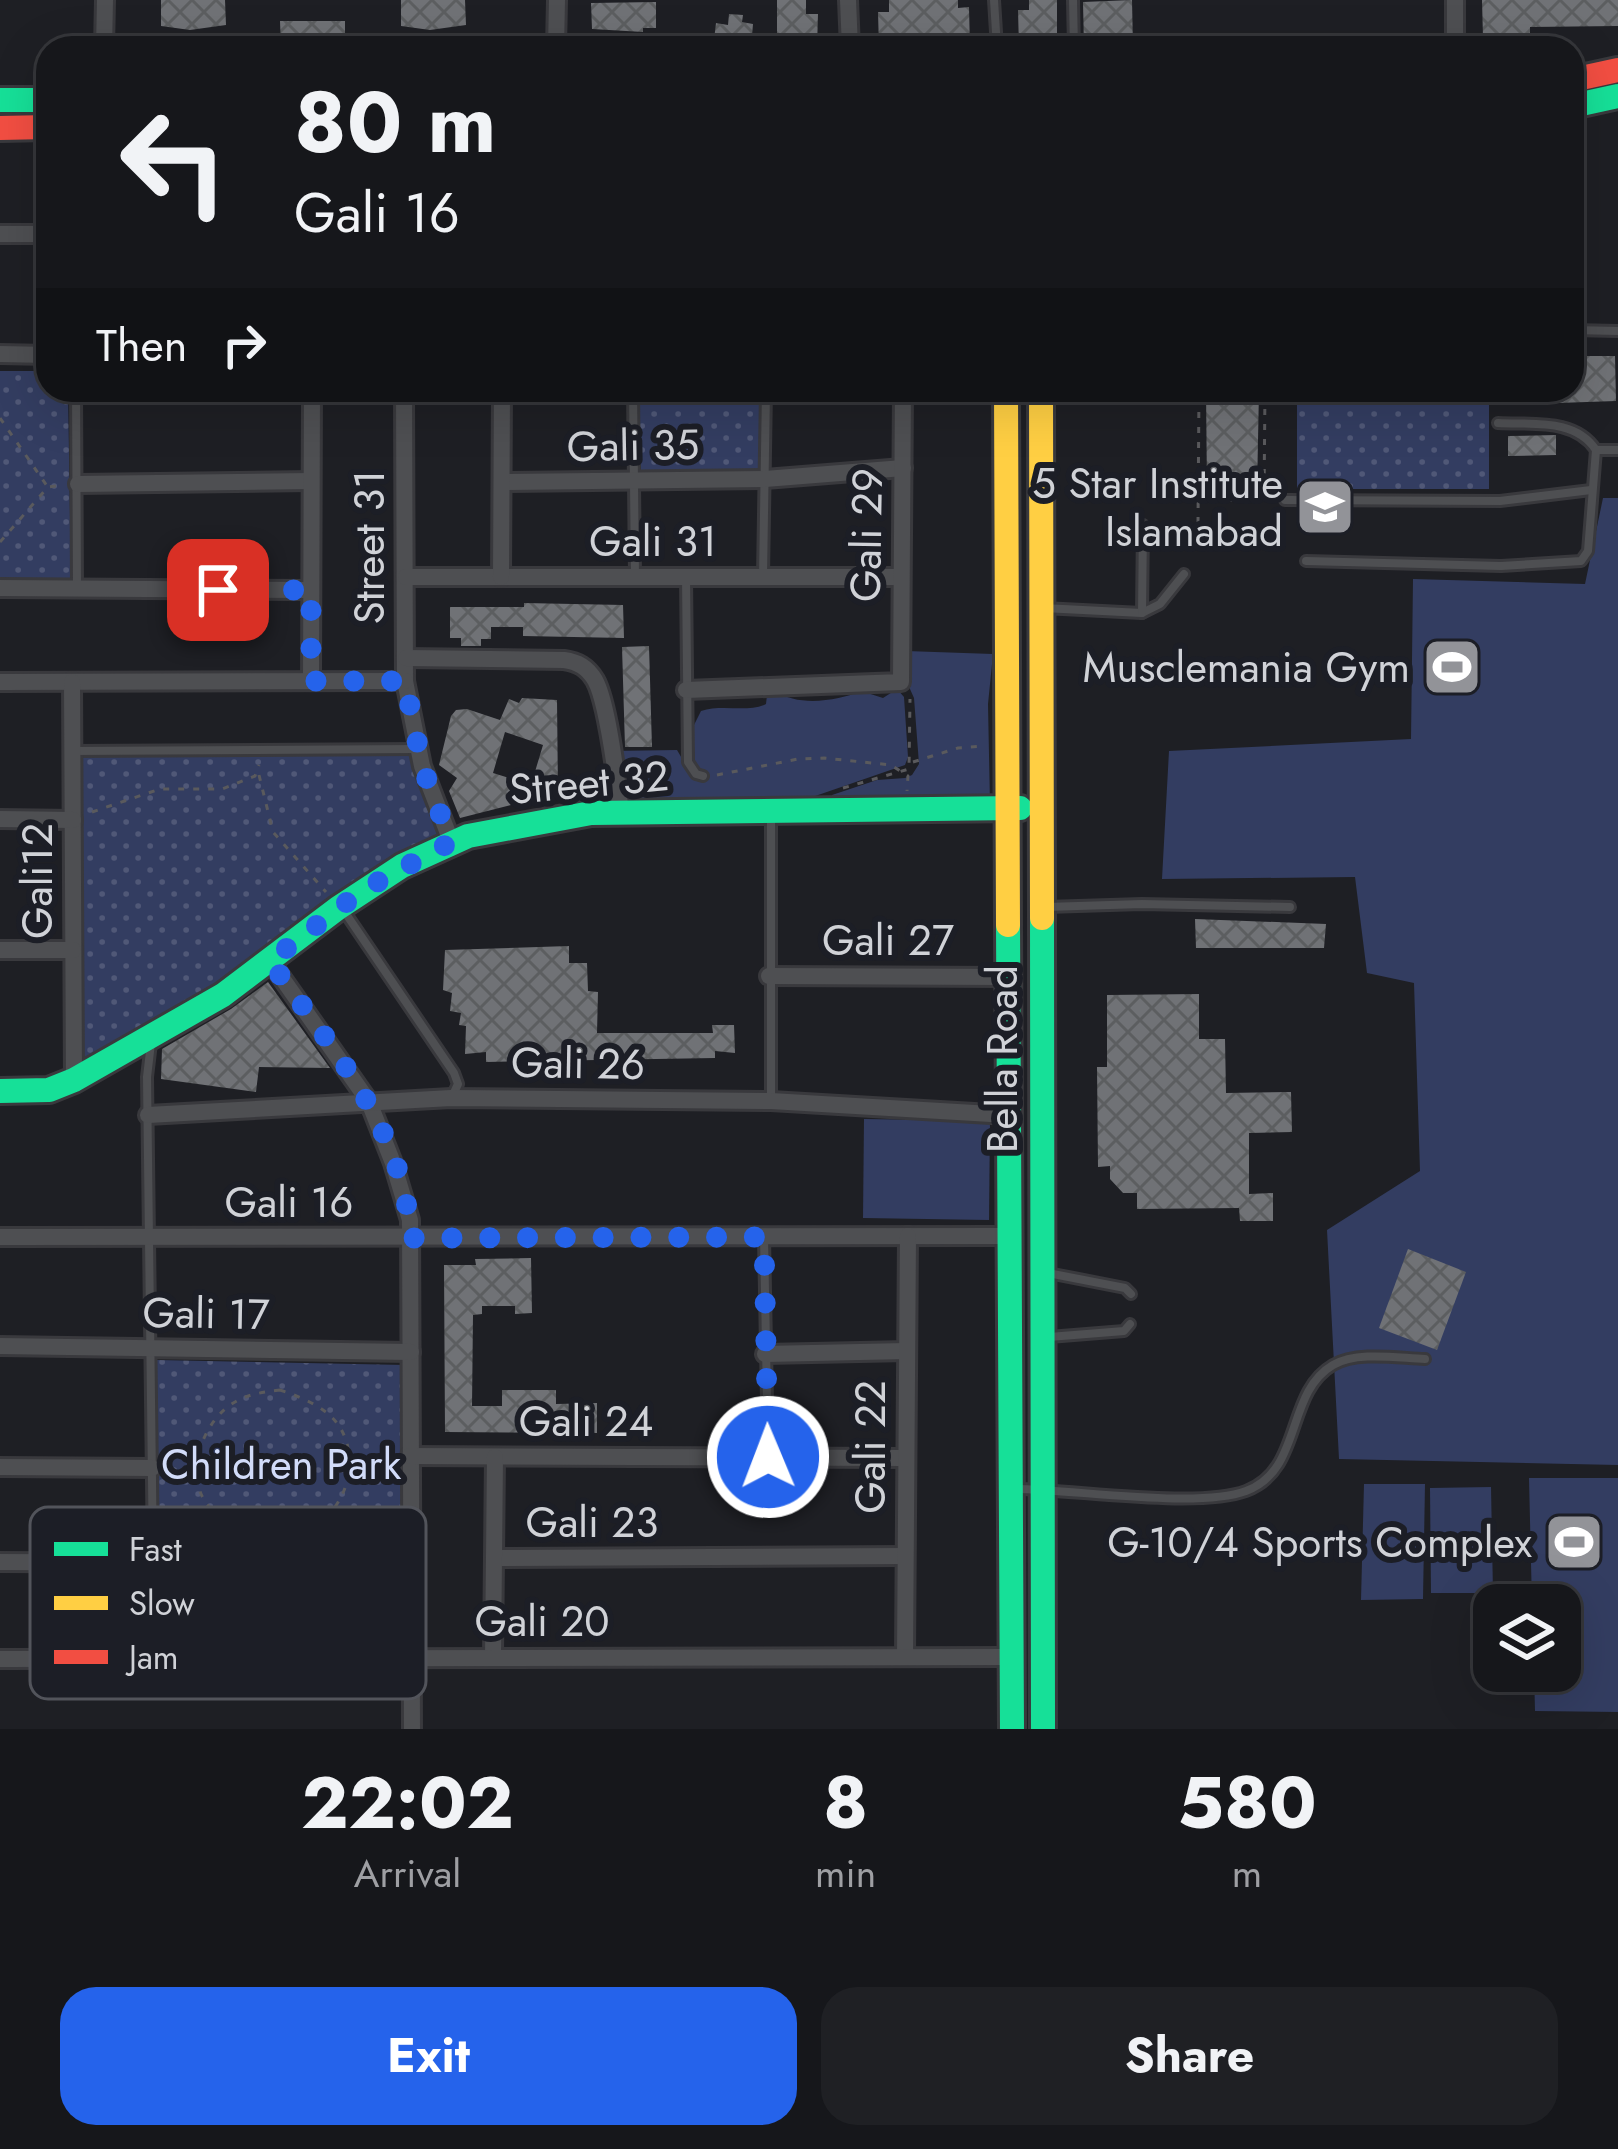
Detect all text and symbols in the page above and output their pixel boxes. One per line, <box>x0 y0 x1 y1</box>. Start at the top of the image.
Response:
text: 80 m <box>294 62 496 184</box>
icon: left <box>96 84 252 240</box>
text: Gali 16 <box>294 174 460 252</box>
icon: right <box>211 312 277 378</box>
text: Then <box>96 313 187 378</box>
street label: Gali 35 <box>566 414 700 477</box>
place label: 5 Star Institute Islamabad <box>1032 453 1283 562</box>
street label: Gali 29 <box>835 467 898 603</box>
street label: Street 31 <box>339 470 400 624</box>
school or university icon: 5 Star Institute Islamabad <box>1294 476 1356 538</box>
street label: Gali 31 <box>589 511 717 572</box>
pin <box>167 539 269 641</box>
icon: arrive <box>185 557 251 623</box>
sports icon: Musclemania Gym <box>1421 636 1483 698</box>
place label: Musclemania Gym <box>1082 637 1410 698</box>
street label: Street 32 <box>507 745 671 820</box>
street label: Gali12 <box>7 823 68 939</box>
street label: Gali 27 <box>822 910 954 971</box>
street label: Bella Road <box>972 965 1033 1153</box>
street label: Gali 26 <box>510 1032 646 1095</box>
street label: Gali 16 <box>224 1172 354 1233</box>
street label: Gali 17 <box>142 1282 270 1345</box>
street label: Gali 22 <box>840 1380 901 1514</box>
street label: Gali 24 <box>519 1391 653 1452</box>
position arrow <box>705 1394 831 1520</box>
park label: Children Park <box>161 1434 402 1495</box>
street label: Gali 23 <box>526 1492 658 1553</box>
legend <box>30 1507 426 1699</box>
sports icon: G-10/4 Sports Complex <box>1543 1511 1605 1573</box>
place label: G-10/4 Sports Complex <box>1107 1512 1532 1573</box>
text: Fast <box>129 1526 182 1573</box>
text: Slow <box>129 1580 195 1627</box>
map controls <box>1473 1584 1581 1692</box>
button: layers <box>1473 1584 1581 1692</box>
street label: Gali 20 <box>474 1591 610 1652</box>
text: Jam <box>125 1634 179 1681</box>
text: 22:02 <box>301 1751 514 1855</box>
text: 8 <box>823 1751 868 1855</box>
text: 580 <box>1177 1751 1317 1855</box>
text: Arrival <box>354 1845 461 1902</box>
text: min <box>815 1845 876 1902</box>
text: m <box>1232 1845 1262 1902</box>
button: Exit <box>60 1987 797 2125</box>
button: Share <box>821 1987 1558 2125</box>

